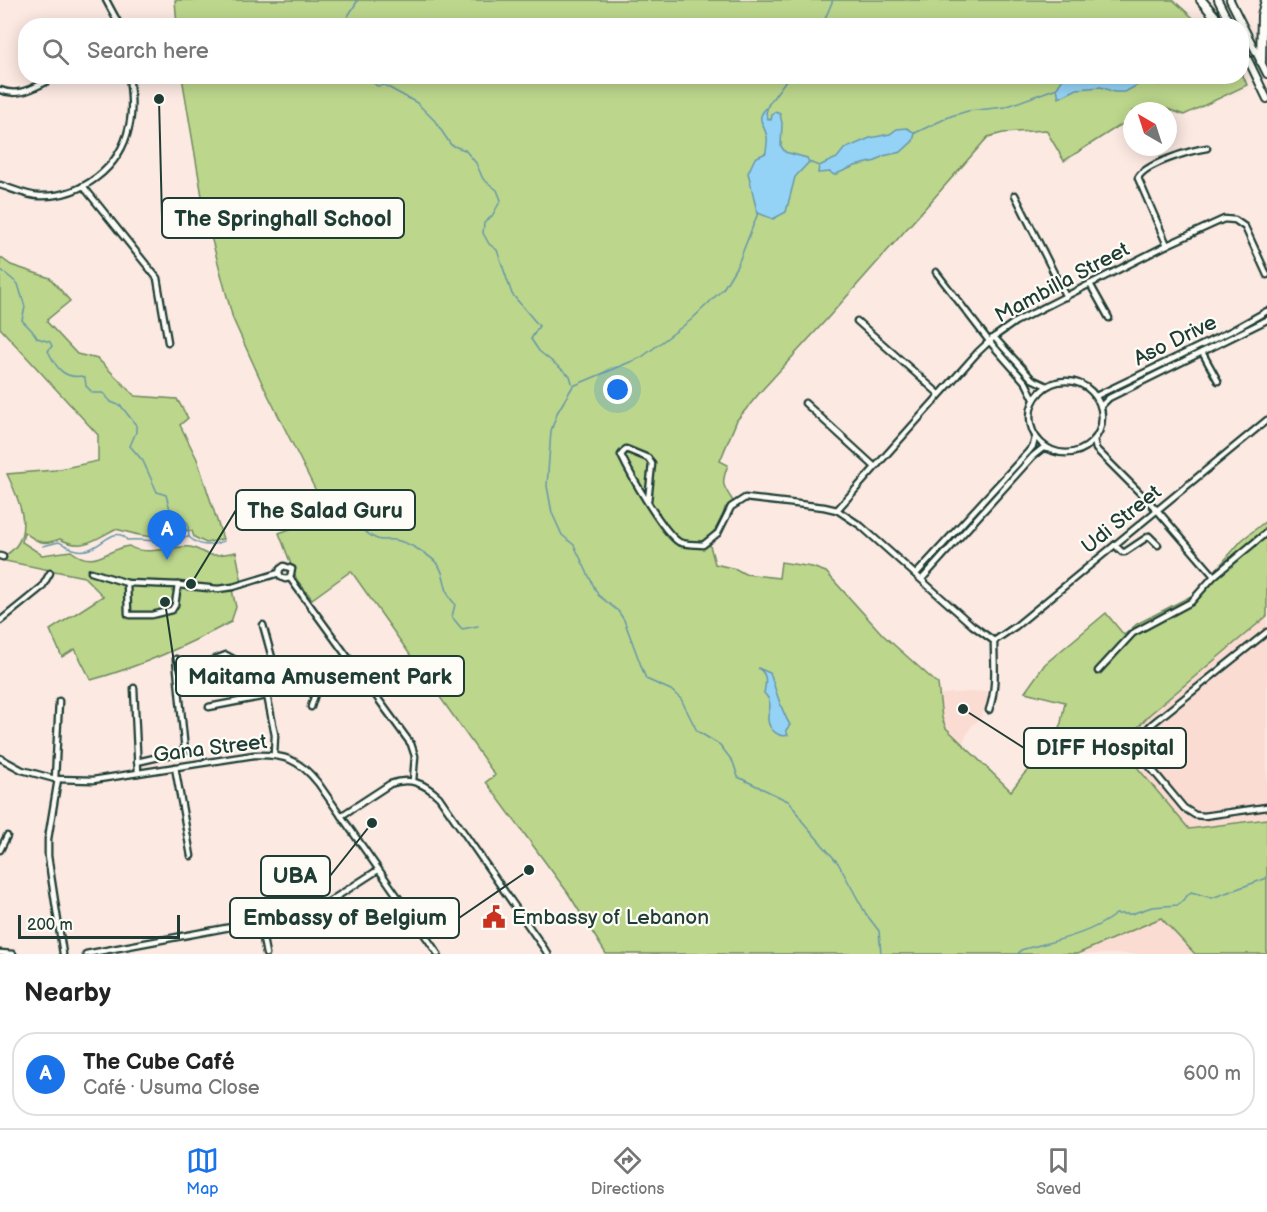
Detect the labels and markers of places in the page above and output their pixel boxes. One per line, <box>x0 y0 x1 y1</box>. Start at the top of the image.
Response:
callout: The Springhall School <box>162 198 404 238</box>
callout: The Salad Guru <box>236 490 415 530</box>
pin: A <box>148 510 186 560</box>
callout: Maitama Amusement Park <box>176 656 464 696</box>
callout: DIFF Hospital <box>1024 728 1186 768</box>
callout: UBA <box>261 856 330 896</box>
callout: Embassy of Belgium <box>230 898 459 938</box>
public building icon: Embassy of Lebanon <box>481 904 507 930</box>
place label: Embassy of Lebanon <box>512 905 709 930</box>

